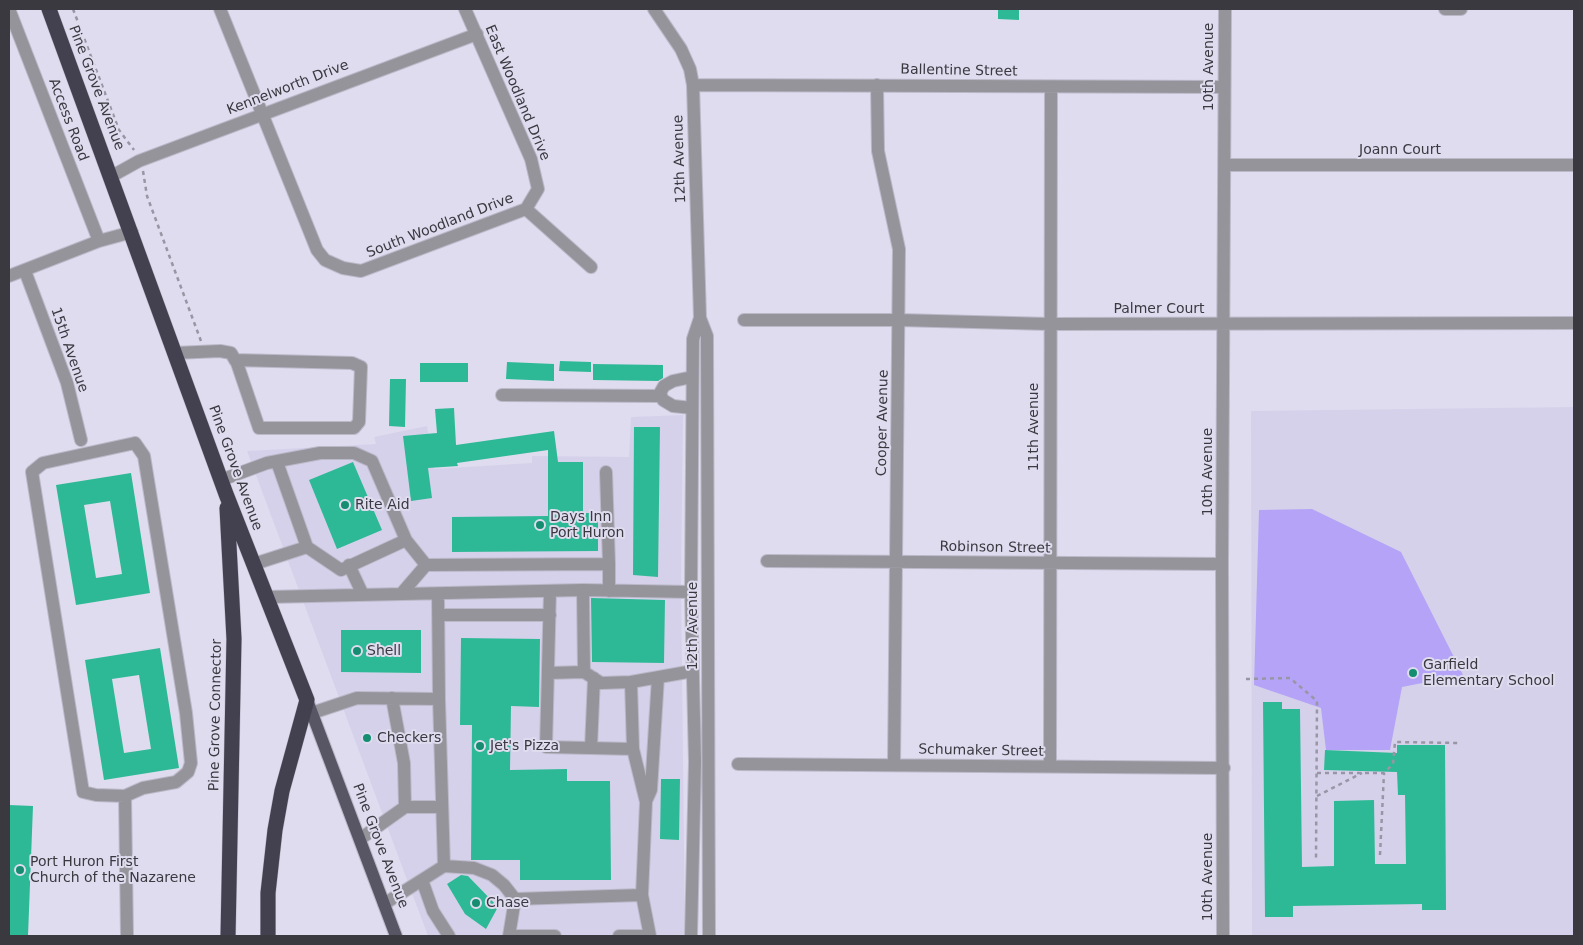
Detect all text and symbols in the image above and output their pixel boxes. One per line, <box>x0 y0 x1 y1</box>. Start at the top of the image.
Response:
street label: Pine Grove Avenue <box>64 23 128 153</box>
street label: East Woodland Drive <box>481 23 553 163</box>
street label: 10th Avenue <box>1201 23 1217 111</box>
street label: Kennelworth Drive <box>225 57 351 119</box>
street label: Ballentine Street <box>900 62 1018 80</box>
street label: Access Road <box>44 76 92 164</box>
street label: 12th Avenue <box>670 114 690 204</box>
street label: Joann Court <box>1359 142 1441 158</box>
street label: South Woodland Drive <box>364 190 516 262</box>
street label: Palmer Court <box>1113 301 1205 317</box>
street label: 15th Avenue <box>47 305 91 395</box>
street label: Cooper Avenue <box>874 370 892 476</box>
street label: 11th Avenue <box>1026 383 1042 471</box>
street label: Pine Grove Avenue <box>205 403 265 533</box>
street label: 10th Avenue <box>1200 428 1216 516</box>
place label: Rite Aid <box>355 497 410 513</box>
marker: Rite Aid <box>339 499 351 511</box>
place label: Days Inn Port Huron <box>550 509 624 542</box>
marker: Days Inn Port Huron <box>534 519 546 531</box>
street label: Robinson Street <box>939 539 1051 557</box>
street label: 12th Avenue <box>685 582 701 670</box>
street label: Pine Grove Connector <box>206 639 226 791</box>
place label: Shell <box>367 643 401 659</box>
marker: Shell <box>351 645 363 657</box>
place label: Garfield Elementary School <box>1423 657 1555 690</box>
marker: Garfield Elementary School <box>1407 667 1419 679</box>
place label: Checkers <box>377 730 441 746</box>
marker: Checkers <box>361 732 373 744</box>
place label: Jet's Pizza <box>490 738 559 754</box>
marker: Jet's Pizza <box>474 740 486 752</box>
street label: Schumaker Street <box>918 742 1044 760</box>
street label: Pine Grove Avenue <box>348 781 412 911</box>
street label: 10th Avenue <box>1200 833 1216 921</box>
place label: Port Huron First Church of the Nazarene <box>30 854 196 886</box>
marker: Port Huron First Church of the Nazarene <box>14 864 26 876</box>
place label: Chase <box>486 895 529 911</box>
marker: Chase <box>470 897 482 909</box>

